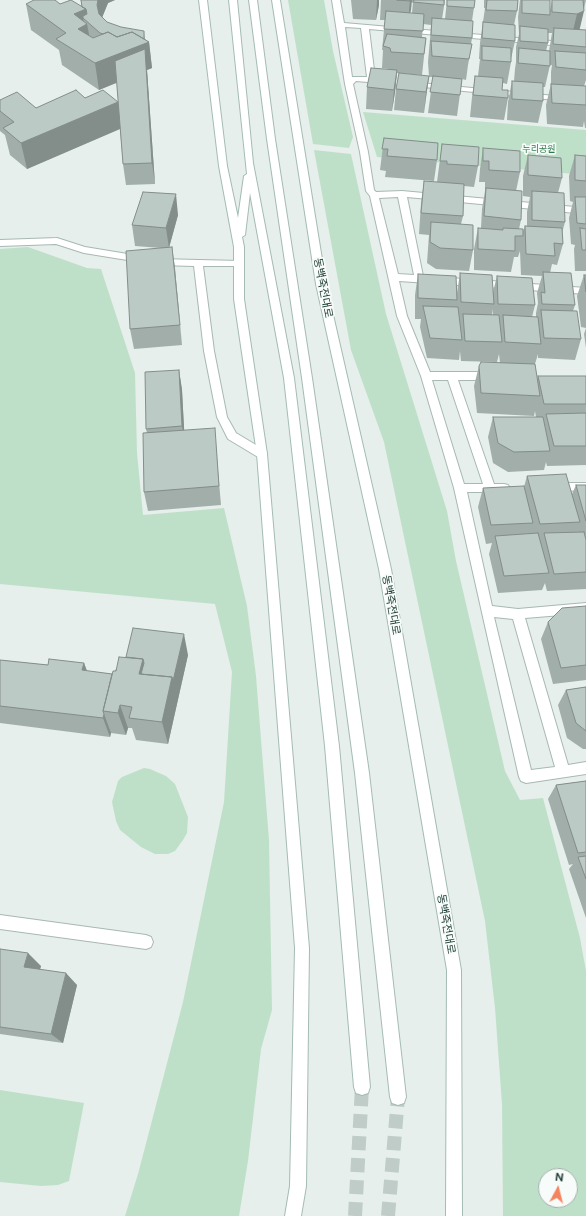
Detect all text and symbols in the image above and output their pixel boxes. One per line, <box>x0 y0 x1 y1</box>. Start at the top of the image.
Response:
park label: 누리공원 <box>522 144 556 154</box>
street label: 동백죽전대로 <box>311 257 335 319</box>
street label: 동백죽전대로 <box>379 574 403 636</box>
street label: 동백죽전대로 <box>434 893 458 955</box>
north arrow <box>538 1168 578 1208</box>
text: N <box>554 1171 564 1184</box>

